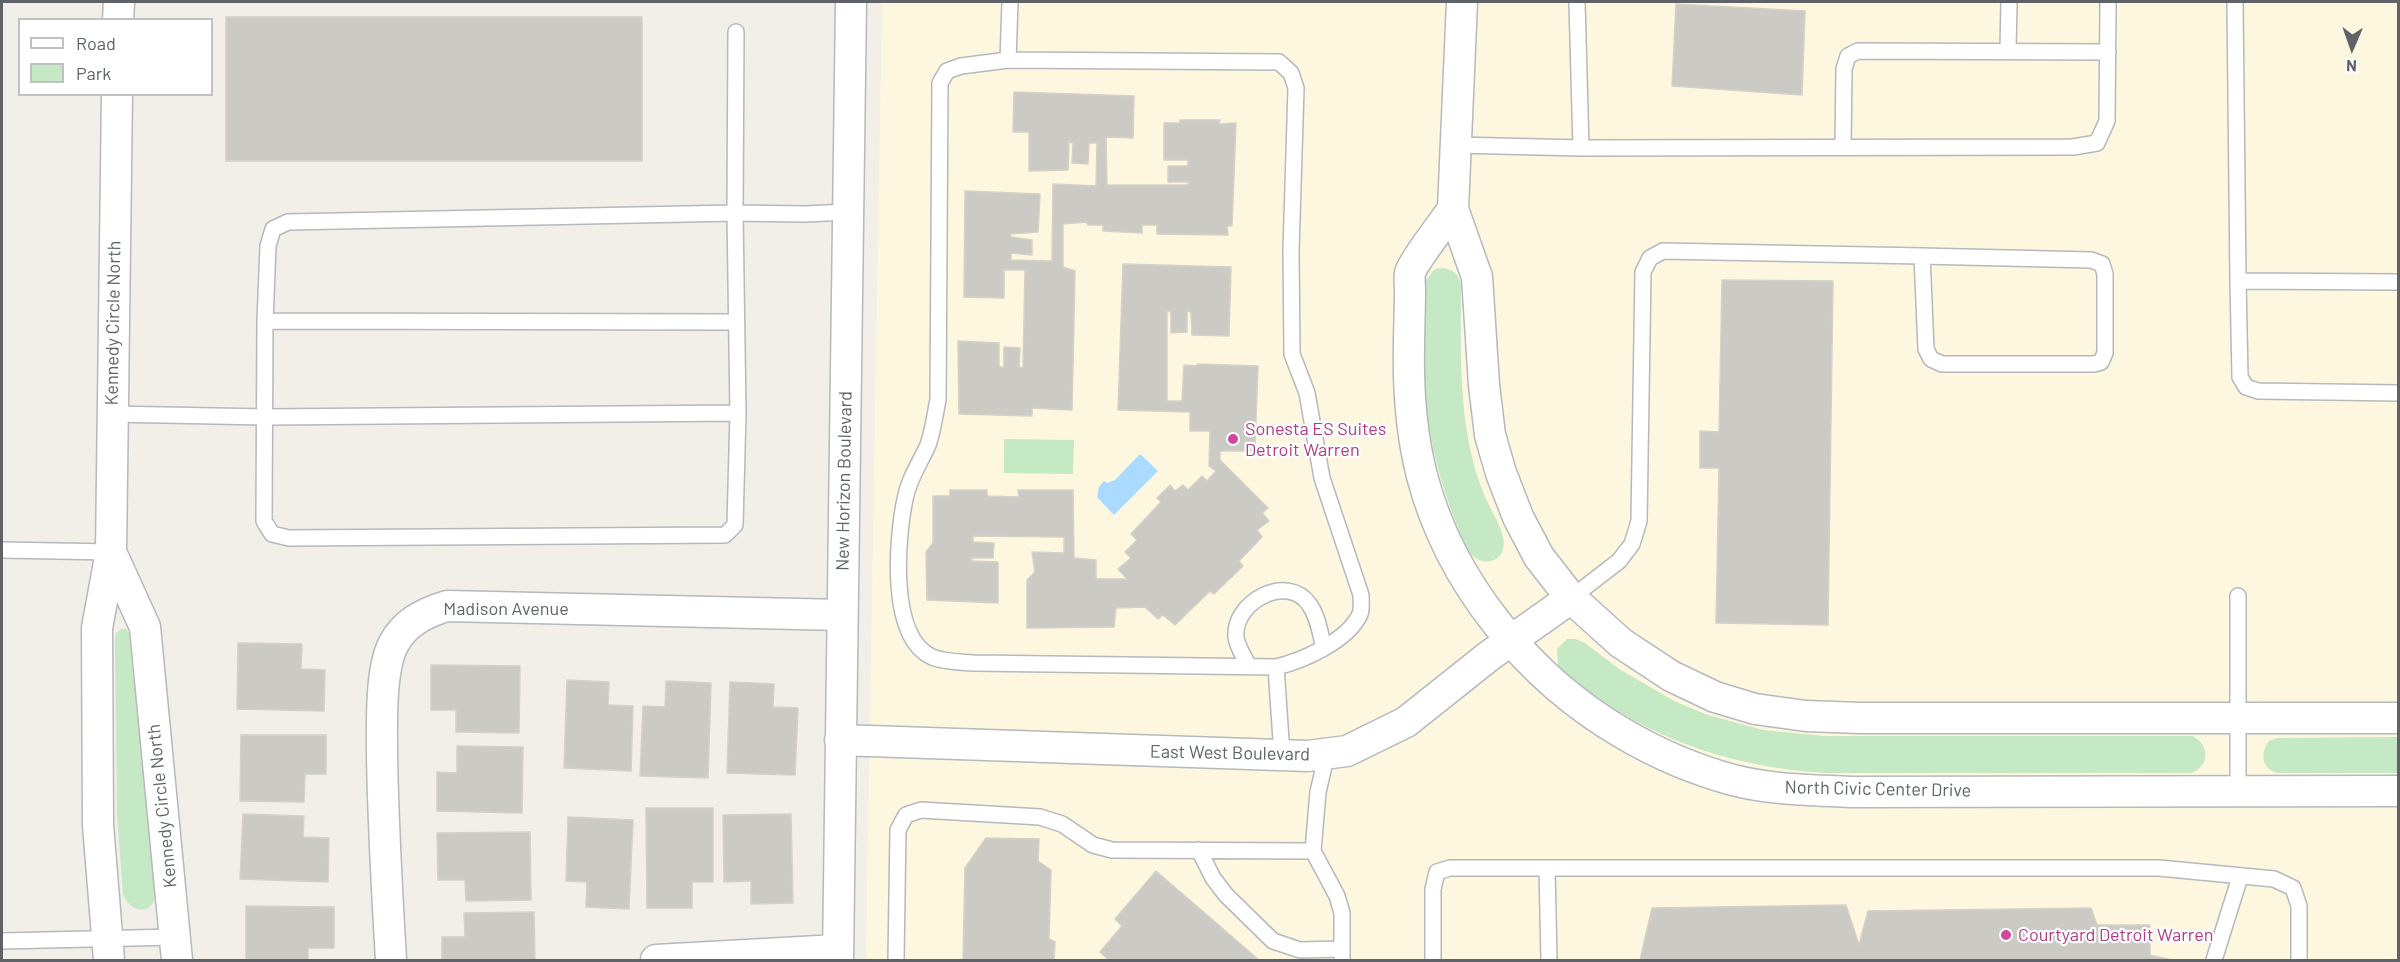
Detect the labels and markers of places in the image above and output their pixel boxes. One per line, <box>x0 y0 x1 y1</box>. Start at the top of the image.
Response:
place label: Sonesta ES Suites Detroit Warren <box>1245 418 1386 460</box>
marker: Sonesta ES Suites Detroit Warren <box>1226 432 1240 446</box>
place label: Courtyard Detroit Warren <box>2018 924 2214 946</box>
marker: Courtyard Detroit Warren <box>1999 928 2013 942</box>

